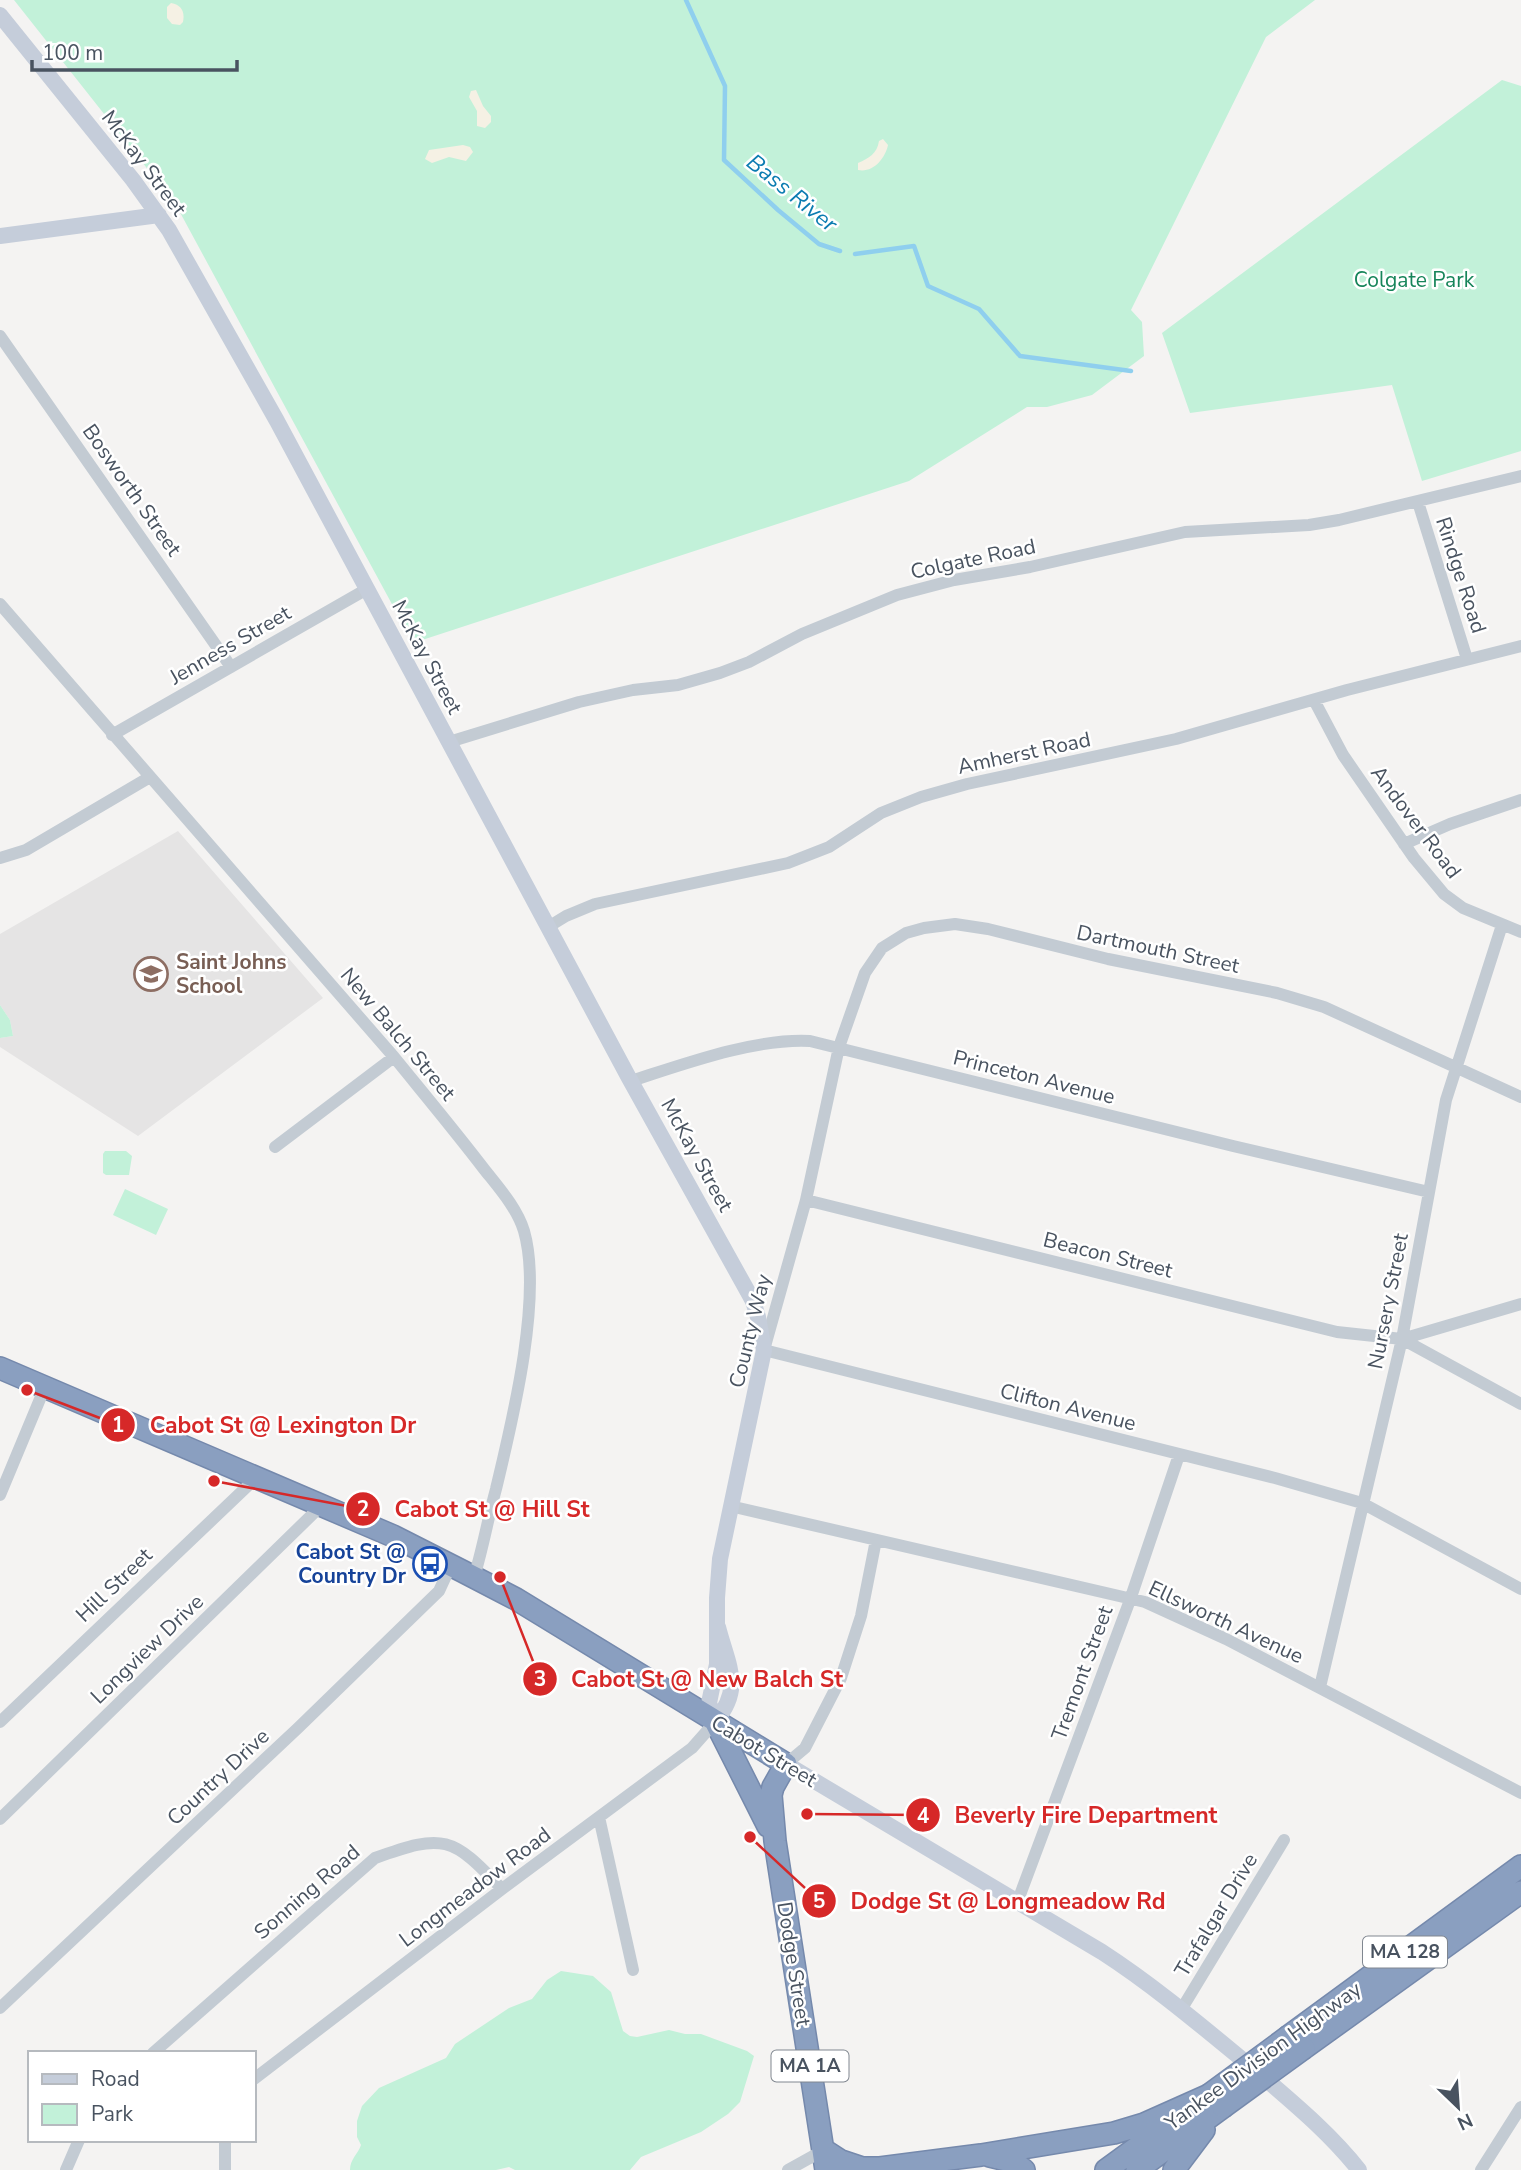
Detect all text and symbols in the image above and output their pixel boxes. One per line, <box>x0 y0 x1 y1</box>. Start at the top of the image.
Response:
scale bar <box>32 28 236 72</box>
text: 100 m <box>42 39 103 67</box>
street label: McKay Street <box>95 105 193 222</box>
water label: Bass River <box>740 147 845 240</box>
park label: Colgate Park <box>1354 266 1475 294</box>
street label: Bosworth Street <box>76 418 188 562</box>
street label: Rindge Road <box>1429 513 1493 637</box>
street label: Colgate Road <box>908 532 1038 586</box>
street label: McKay Street <box>385 595 469 719</box>
street label: Jenness Street <box>163 599 296 692</box>
street label: Amherst Road <box>955 725 1093 781</box>
street label: Andover Road <box>1364 760 1468 884</box>
street label: Dartmouth Street <box>1074 918 1243 980</box>
place label: Saint Johns School <box>176 948 286 1000</box>
school or university icon: Saint Johns School <box>132 955 170 993</box>
street label: New Balch Street <box>334 962 462 1107</box>
street label: Princeton Avenue <box>950 1043 1118 1111</box>
street label: McKay Street <box>654 1093 740 1217</box>
street label: Beacon Street <box>1040 1225 1176 1285</box>
street label: Nursery Street <box>1361 1230 1415 1371</box>
street label: County Way <box>722 1271 778 1391</box>
street label: Clifton Avenue <box>997 1377 1139 1437</box>
callout: Cabot St @ Lexington Dr <box>101 1403 430 1447</box>
text: Cabot St @ Lexington Dr <box>150 1410 416 1441</box>
text: 1 <box>112 1411 124 1439</box>
callout: Cabot St @ Hill St <box>345 1487 603 1531</box>
text: Cabot St @ Hill St <box>394 1494 590 1525</box>
text: 2 <box>357 1495 369 1523</box>
place label: Cabot St @ Country Dr <box>295 1538 407 1590</box>
street label: Hill Street <box>70 1541 159 1628</box>
bus stop icon: Cabot St @ Country Dr <box>411 1545 449 1583</box>
street label: Ellsworth Avenue <box>1144 1574 1308 1670</box>
street label: Longview Drive <box>84 1588 210 1710</box>
street label: Tremont Street <box>1045 1601 1120 1744</box>
callout: Cabot St @ New Balch St <box>522 1657 857 1701</box>
text: Cabot St @ New Balch St <box>571 1664 843 1695</box>
text: 3 <box>534 1665 546 1693</box>
street label: Cabot Street <box>706 1708 823 1794</box>
street label: Country Drive <box>161 1722 275 1832</box>
callout: Beverly Fire Department <box>905 1793 1231 1837</box>
text: Beverly Fire Department <box>955 1800 1218 1831</box>
text: 4 <box>917 1802 930 1830</box>
street label: Longmeadow Road <box>393 1821 557 1953</box>
street label: Sonning Road <box>248 1838 366 1946</box>
street label: Trafalgar Drive <box>1168 1848 1264 1982</box>
callout: Dodge St @ Longmeadow Rd <box>802 1879 1180 1923</box>
text: Dodge St @ Longmeadow Rd <box>850 1886 1166 1917</box>
text: 5 <box>813 1887 825 1915</box>
street label: Dodge Street <box>770 1900 818 2029</box>
road number: MA 128 <box>1363 1936 1447 1968</box>
street label: Yankee Division Highway <box>1158 1975 1367 2137</box>
road number: MA 1A <box>772 2050 848 2082</box>
legend <box>28 2051 256 2142</box>
text: Road <box>91 2065 140 2093</box>
north arrow <box>1423 2072 1493 2142</box>
text: Park <box>91 2100 133 2128</box>
text: N <box>1453 2107 1477 2136</box>

